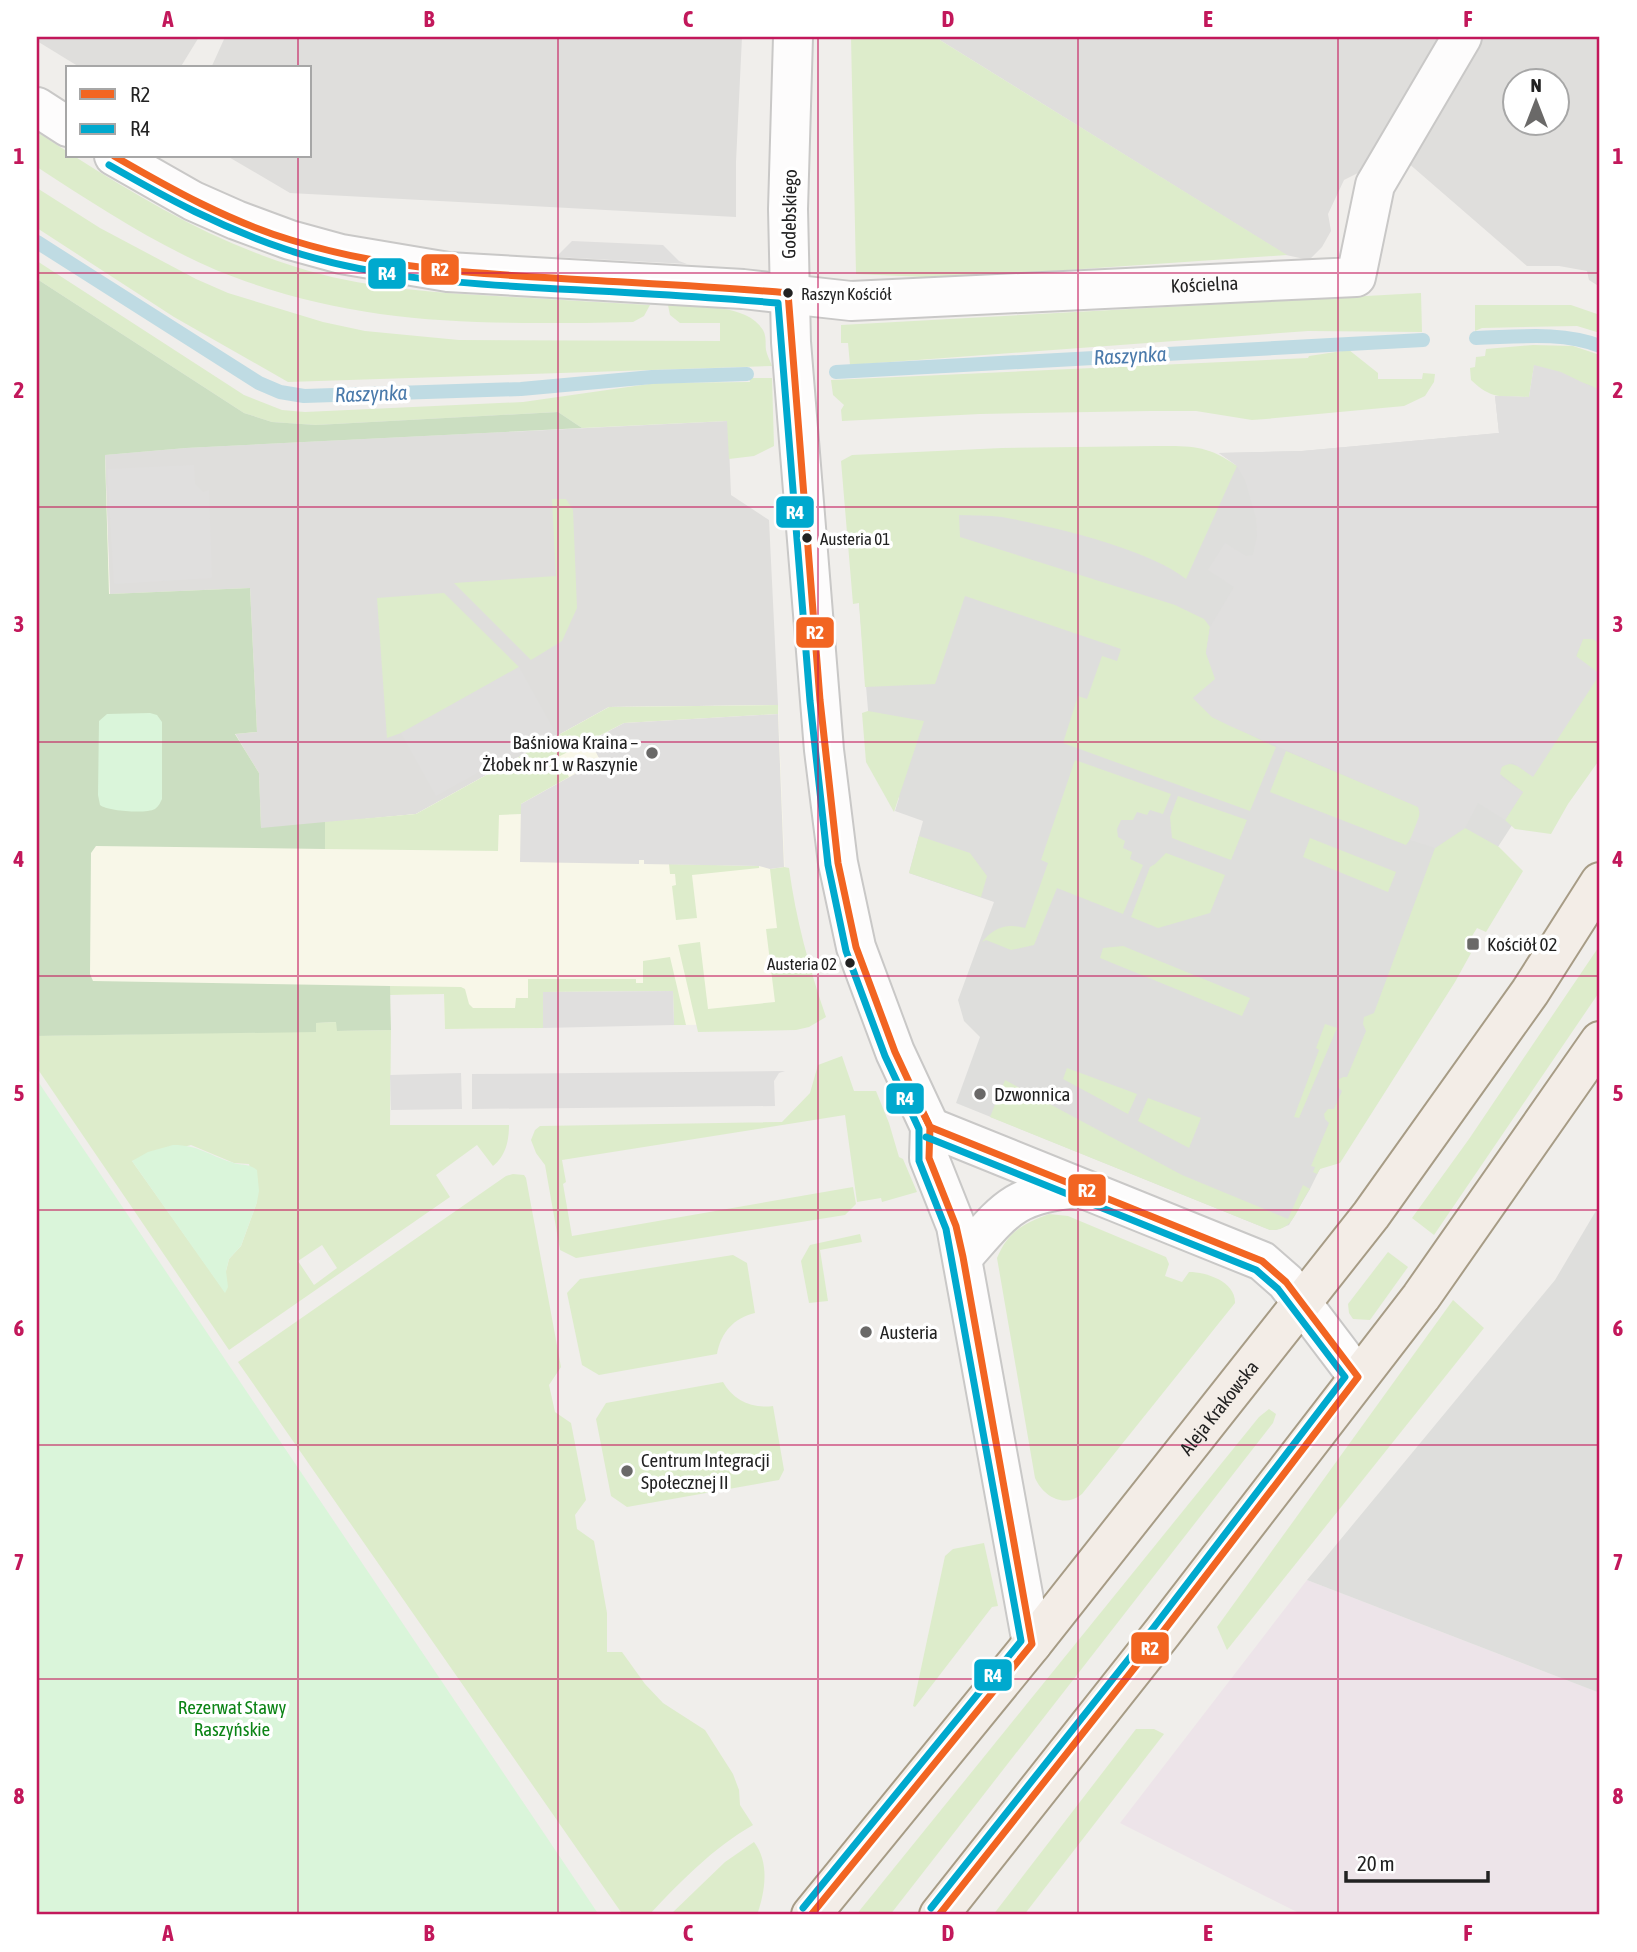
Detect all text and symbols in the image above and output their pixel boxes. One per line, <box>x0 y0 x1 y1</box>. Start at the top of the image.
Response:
text: A <box>161 6 174 32</box>
text: B <box>424 6 435 32</box>
text: C <box>683 6 694 32</box>
text: D <box>942 6 955 32</box>
text: E <box>1203 6 1213 32</box>
text: F <box>1463 6 1473 32</box>
legend <box>66 66 312 158</box>
north arrow <box>1500 66 1570 136</box>
text: N <box>1530 74 1542 96</box>
text: R2 <box>130 82 150 106</box>
text: R4 <box>130 116 150 140</box>
text: 1 <box>14 143 25 169</box>
text: 1 <box>1613 143 1624 169</box>
street label: Godebskiego <box>777 169 801 259</box>
line badge: R2 <box>420 253 460 286</box>
line badge: R4 <box>367 257 407 290</box>
text: R2 <box>431 258 449 280</box>
text: R4 <box>378 262 396 284</box>
street label: Kościelna <box>1170 272 1239 297</box>
place label: Raszyn Kościół <box>801 284 892 304</box>
marker: Raszyn Kościół <box>781 286 795 300</box>
water label: Raszynka <box>1093 341 1167 369</box>
text: 2 <box>14 377 24 403</box>
text: 2 <box>1613 377 1623 403</box>
water label: Raszynka <box>334 380 408 406</box>
line badge: R4 <box>775 495 815 529</box>
text: R4 <box>786 501 804 523</box>
place label: Austeria 01 <box>820 529 890 549</box>
marker: Austeria 01 <box>800 531 814 545</box>
text: 3 <box>14 611 24 637</box>
text: 3 <box>1613 611 1623 637</box>
line badge: R2 <box>795 616 835 649</box>
text: R2 <box>806 621 824 643</box>
place label: Baśniowa Kraina – Żłobek nr 1 w Raszynie <box>482 731 638 775</box>
marker: Baśniowa Kraina – Żłobek nr 1 w Raszynie <box>644 745 660 761</box>
text: 4 <box>13 846 25 872</box>
text: 4 <box>1612 846 1624 872</box>
place label: Kościół 02 <box>1487 933 1557 955</box>
marker: Kościół 02 <box>1465 936 1481 952</box>
place label: Austeria 02 <box>767 954 837 974</box>
marker: Austeria 02 <box>843 956 857 970</box>
text: 5 <box>14 1080 25 1106</box>
text: 5 <box>1613 1080 1624 1106</box>
line badge: R4 <box>885 1082 925 1115</box>
place label: Dzwonnica <box>994 1083 1070 1105</box>
marker: Dzwonnica <box>972 1086 988 1102</box>
text: R4 <box>896 1087 914 1109</box>
line badge: R2 <box>1067 1173 1107 1207</box>
text: R2 <box>1078 1179 1096 1201</box>
text: 6 <box>14 1315 25 1341</box>
text: 6 <box>1613 1315 1624 1341</box>
place label: Austeria <box>880 1321 938 1343</box>
marker: Austeria <box>858 1324 874 1340</box>
street label: Aleja Krakowska <box>1175 1356 1263 1459</box>
place label: Centrum Integracji Społecznej II <box>641 1449 770 1493</box>
marker: Centrum Integracji Społecznej II <box>619 1463 635 1479</box>
text: 7 <box>14 1549 24 1575</box>
text: 7 <box>1613 1549 1623 1575</box>
line badge: R2 <box>1130 1631 1170 1665</box>
text: R2 <box>1141 1637 1159 1659</box>
line badge: R4 <box>973 1658 1013 1692</box>
text: R4 <box>984 1664 1002 1686</box>
park label: Rezerwat Stawy Raszyńskie <box>178 1696 286 1740</box>
text: 8 <box>14 1783 25 1809</box>
text: 8 <box>1613 1783 1624 1809</box>
scale bar <box>1346 1840 1488 1884</box>
text: 20 m <box>1357 1851 1395 1875</box>
text: A <box>161 1920 174 1946</box>
text: B <box>424 1920 435 1946</box>
text: C <box>683 1920 694 1946</box>
text: D <box>942 1920 955 1946</box>
text: E <box>1203 1920 1213 1946</box>
text: F <box>1463 1920 1473 1946</box>

